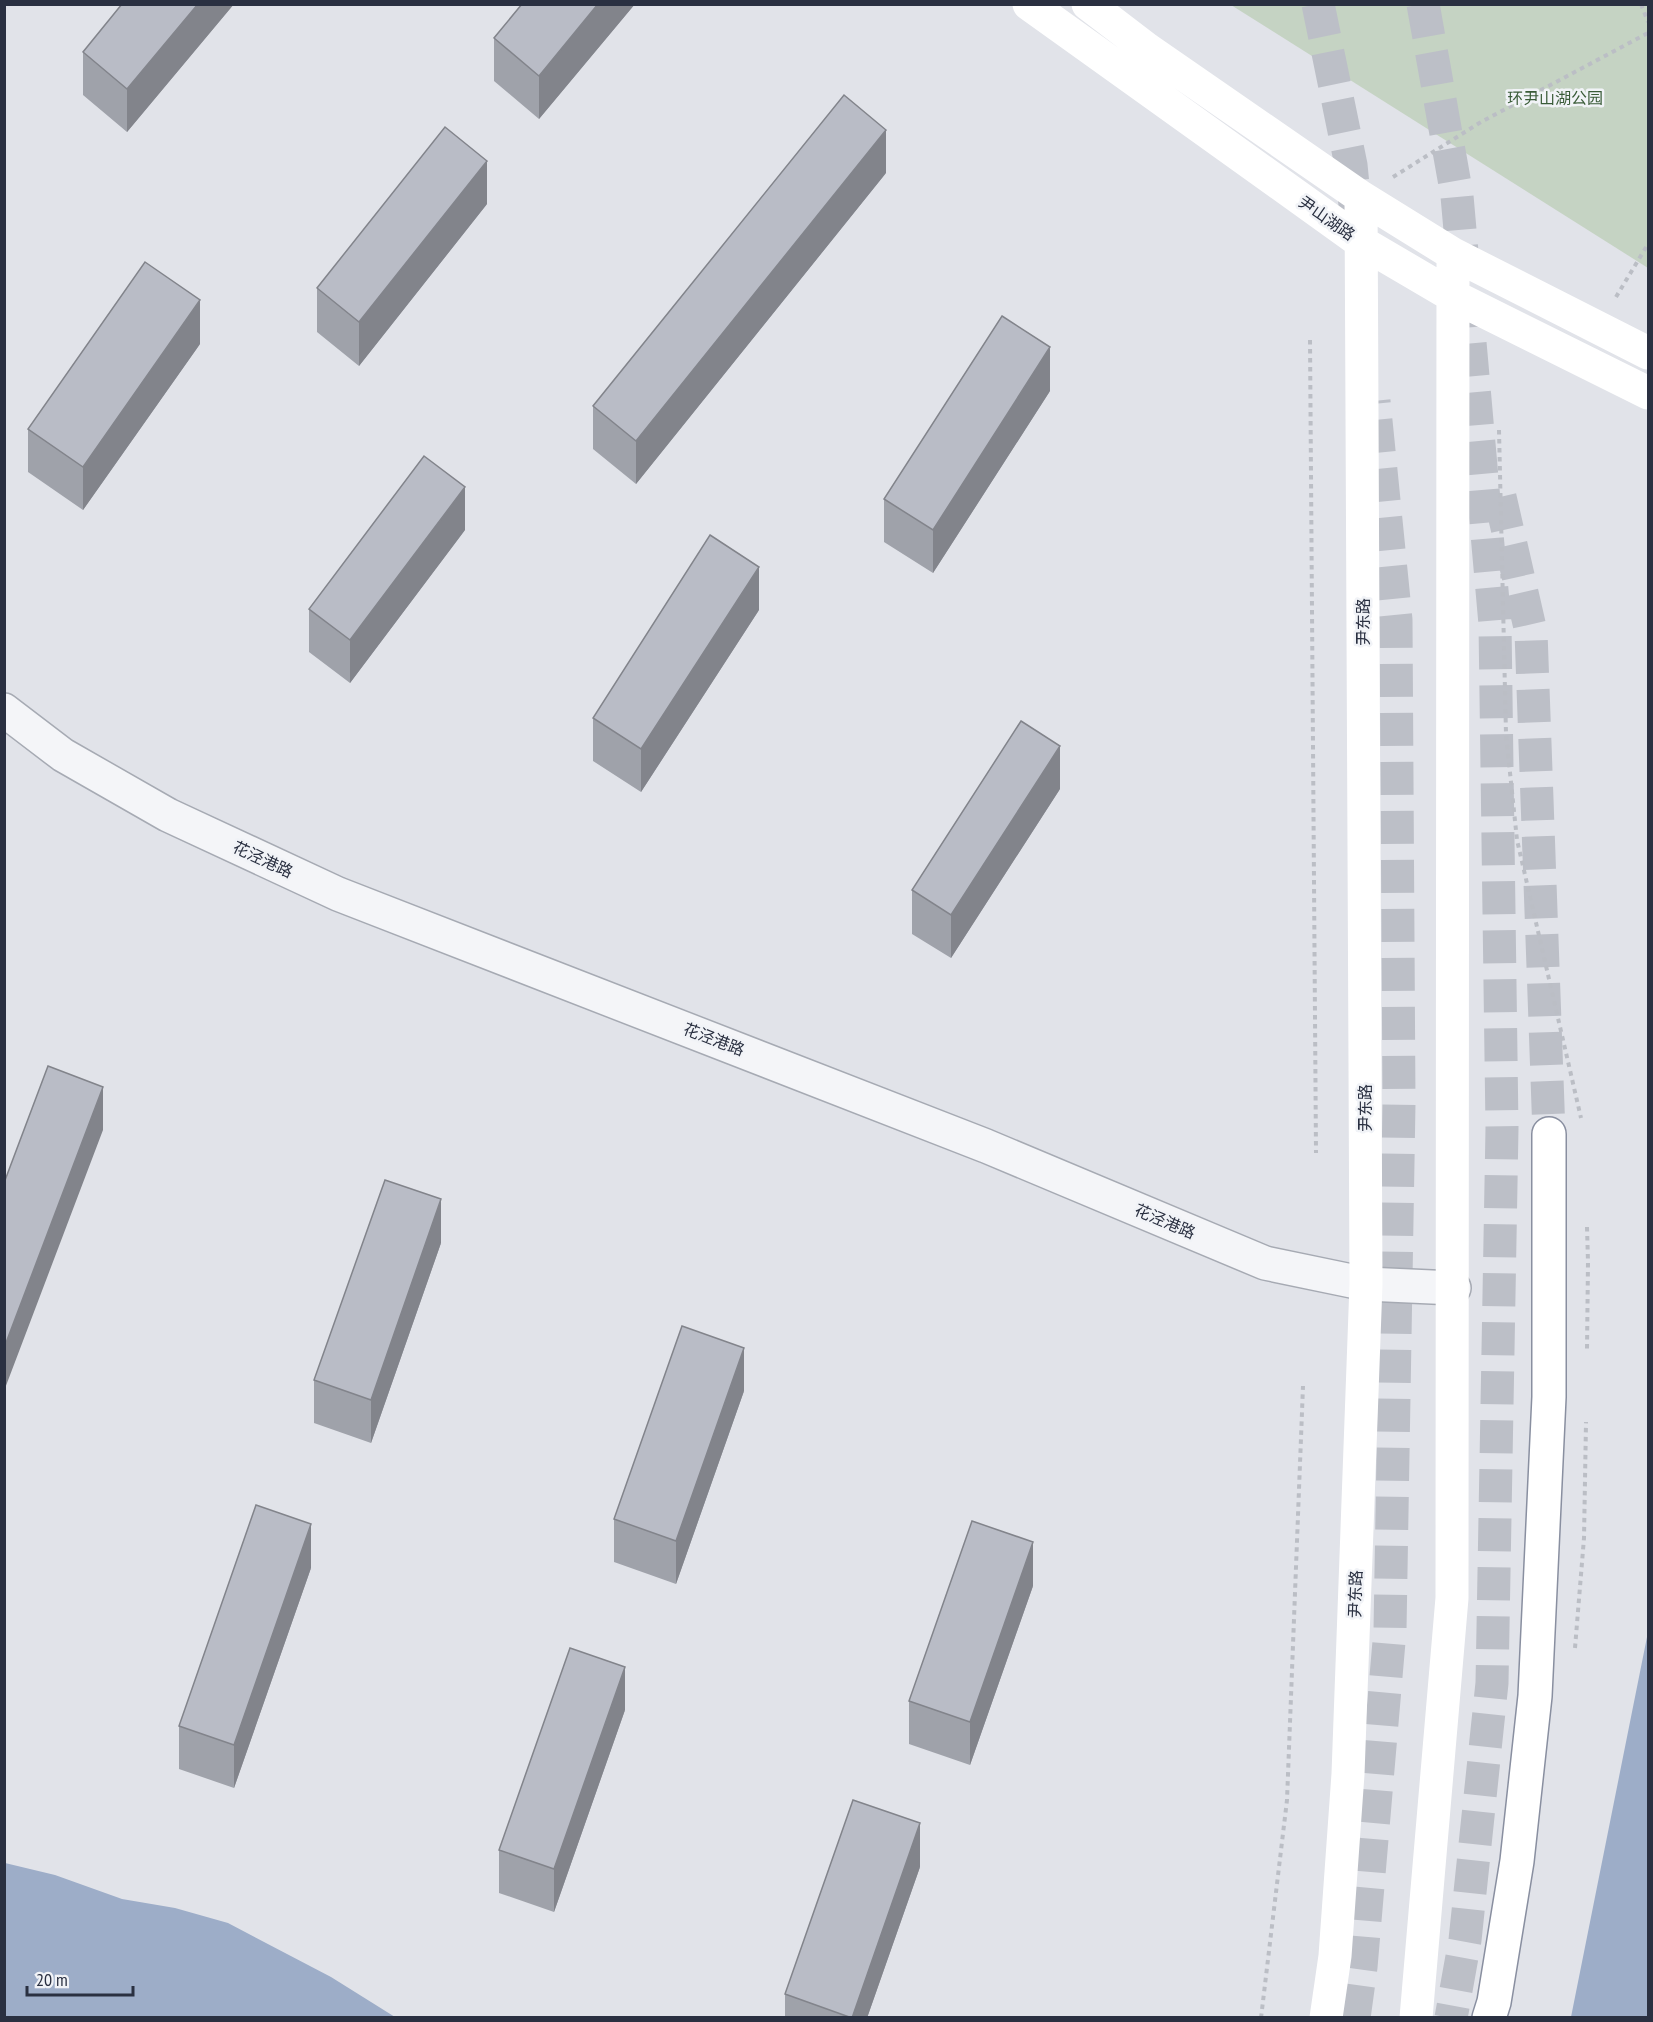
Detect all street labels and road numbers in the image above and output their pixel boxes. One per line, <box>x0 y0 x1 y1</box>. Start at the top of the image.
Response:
street label: 尹山湖路 <box>1295 191 1359 245</box>
street label: 尹东路 <box>1353 598 1373 646</box>
street label: 花泾港路 <box>230 836 296 882</box>
street label: 花泾港路 <box>681 1018 747 1060</box>
street label: 尹东路 <box>1355 1084 1375 1132</box>
street label: 花泾港路 <box>1132 1199 1198 1243</box>
street label: 尹东路 <box>1344 1570 1366 1618</box>

